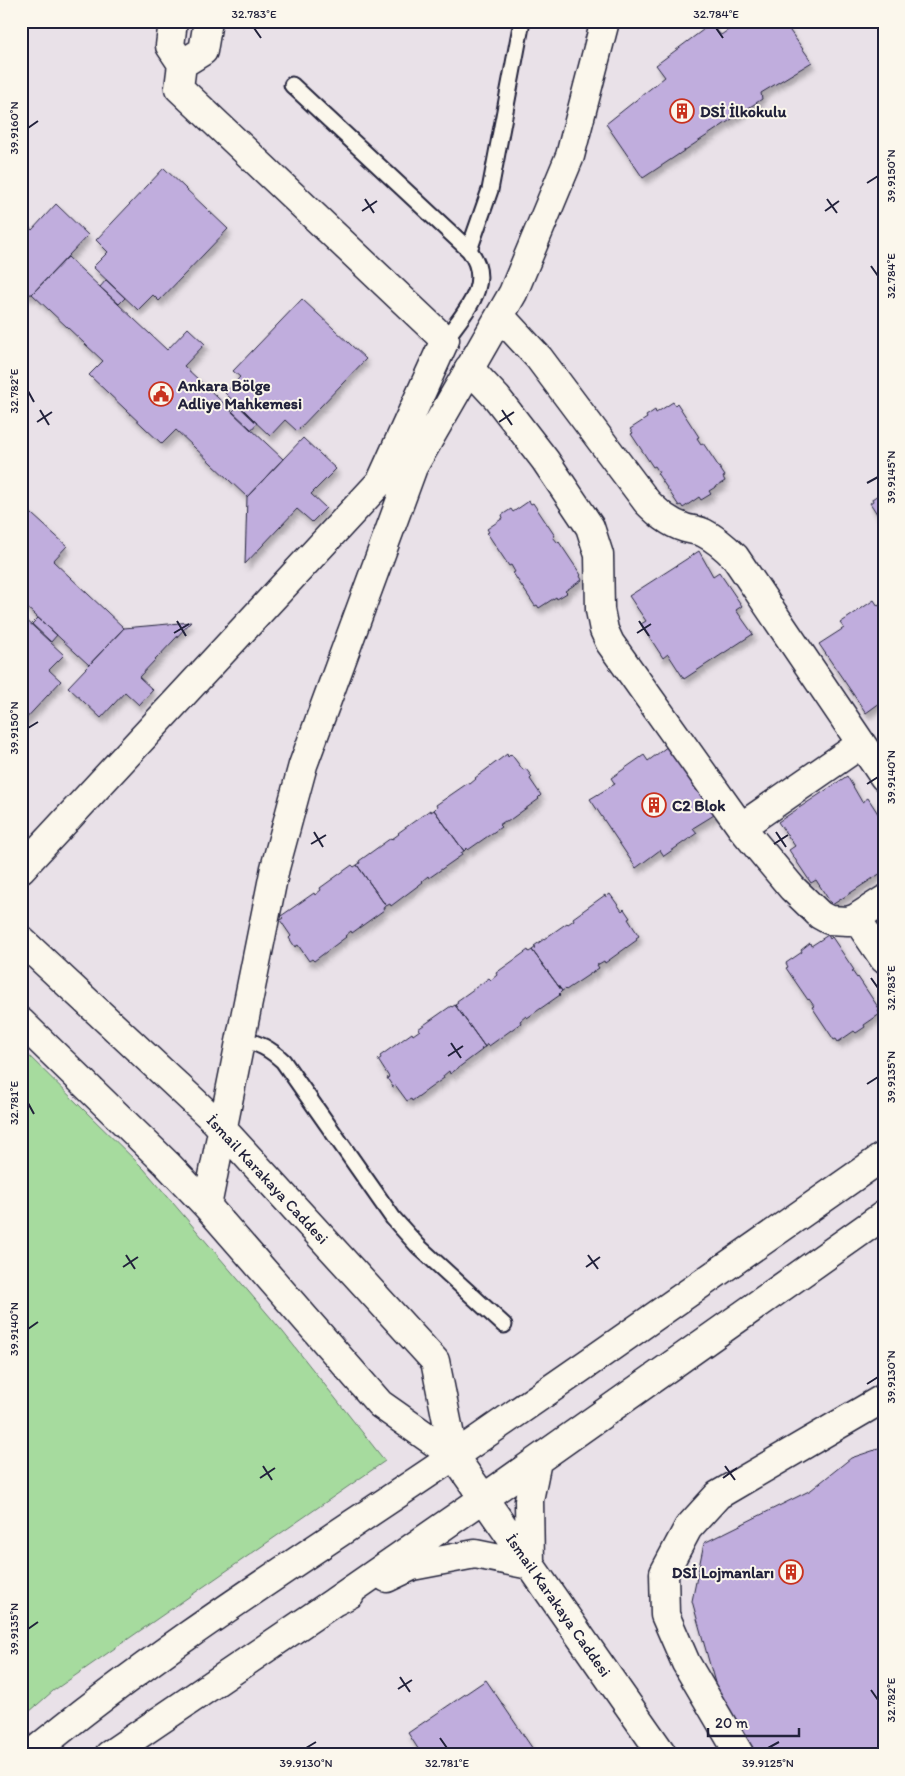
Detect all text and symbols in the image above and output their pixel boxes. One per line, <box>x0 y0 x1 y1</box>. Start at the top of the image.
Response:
text: 32.783°E <box>231 7 277 21</box>
text: 32.784°E <box>693 7 739 21</box>
building icon: DSİ İlkokulu <box>669 98 695 124</box>
text: 39.9160°N <box>7 102 21 155</box>
place label: DSİ İlkokulu <box>700 102 787 121</box>
text: 39.9150°N <box>884 150 898 202</box>
text: 32.784°E <box>884 253 898 299</box>
text: 32.782°E <box>7 368 21 413</box>
place label: Ankara Bölge Adliye Mahkemesi <box>177 376 302 414</box>
public building icon: Ankara Bölge Adliye Mahkemesi <box>148 381 174 407</box>
text: 39.9145°N <box>884 451 898 503</box>
text: 39.9150°N <box>7 702 21 754</box>
text: 39.9140°N <box>884 750 898 804</box>
building icon: C2 Blok <box>641 792 667 818</box>
place label: C2 Blok <box>672 796 726 815</box>
text: 32.783°E <box>884 965 898 1011</box>
text: 39.9135°N <box>884 1051 898 1103</box>
text: 32.781°E <box>7 1081 21 1125</box>
street label: İsmail Karakaya Caddesi <box>203 1111 333 1248</box>
text: 39.9140°N <box>7 1302 21 1356</box>
text: 39.9130°N <box>884 1350 898 1404</box>
street label: İsmail Karakaya Caddesi <box>502 1530 615 1680</box>
building icon: DSİ Lojmanları <box>778 1559 804 1585</box>
place label: DSİ Lojmanları <box>672 1563 774 1583</box>
text: 39.9135°N <box>7 1603 21 1655</box>
text: 32.782°E <box>884 1677 898 1722</box>
scale bar <box>708 1706 799 1738</box>
text: 20 m <box>715 1714 749 1732</box>
text: 39.9130°N <box>279 1756 333 1770</box>
text: 32.781°E <box>425 1756 469 1770</box>
text: 39.9125°N <box>742 1756 794 1770</box>

